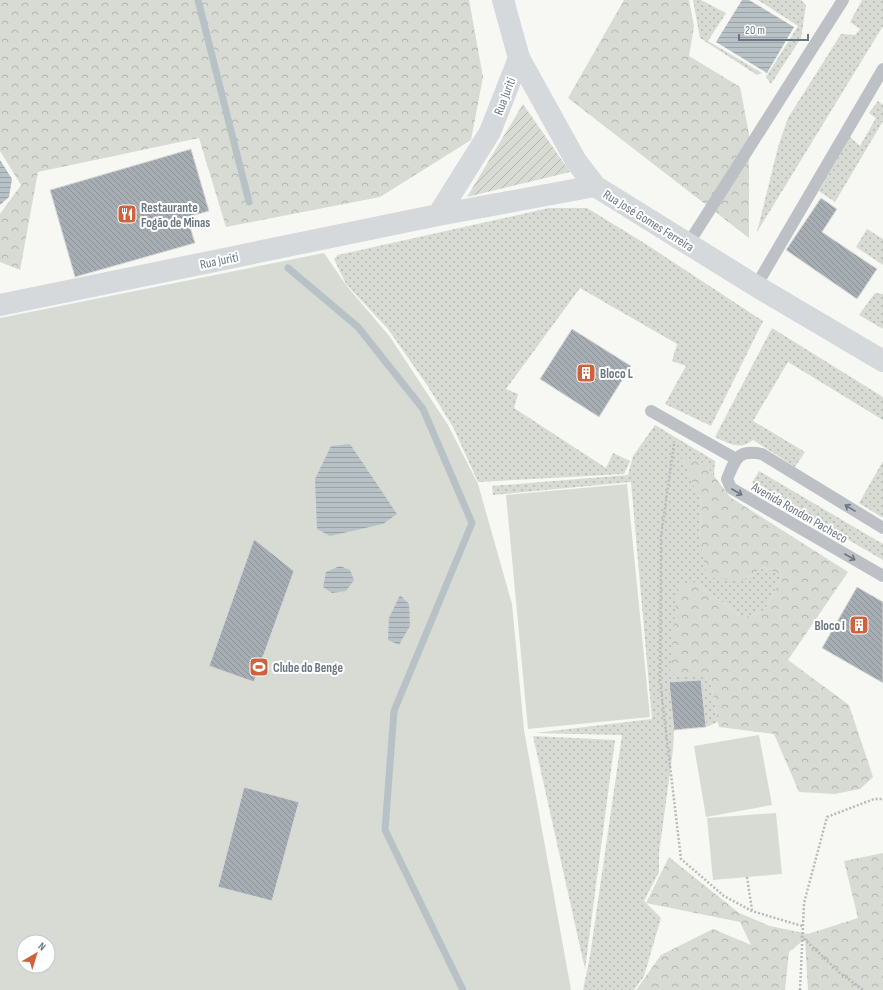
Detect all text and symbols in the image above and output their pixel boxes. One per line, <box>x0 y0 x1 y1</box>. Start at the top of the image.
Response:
scale bar <box>739 16 808 42</box>
text: 20 m <box>745 23 765 38</box>
street label: Rua Juriti <box>490 75 519 118</box>
street label: Rua José Gomes Ferreira <box>600 186 697 255</box>
place label: Restaurante Fogão de Minas <box>141 200 210 231</box>
restaurant icon: Restaurante Fogão de Minas <box>116 203 138 225</box>
street label: Rua Juriti <box>198 249 240 273</box>
building icon: Bloco L <box>575 362 597 384</box>
place label: Bloco L <box>600 366 633 382</box>
street label: Avenida Rondon Pacheco <box>748 478 850 547</box>
one-way arrow <box>731 488 743 496</box>
one-way arrow <box>844 503 856 511</box>
one-way arrow <box>844 554 856 562</box>
building icon: Bloco I <box>848 614 870 636</box>
place label: Bloco I <box>814 618 845 634</box>
sports icon: Clube do Benge <box>248 656 270 678</box>
place label: Clube do Benge <box>273 660 343 676</box>
north arrow <box>16 934 56 974</box>
text: N <box>36 940 48 954</box>

